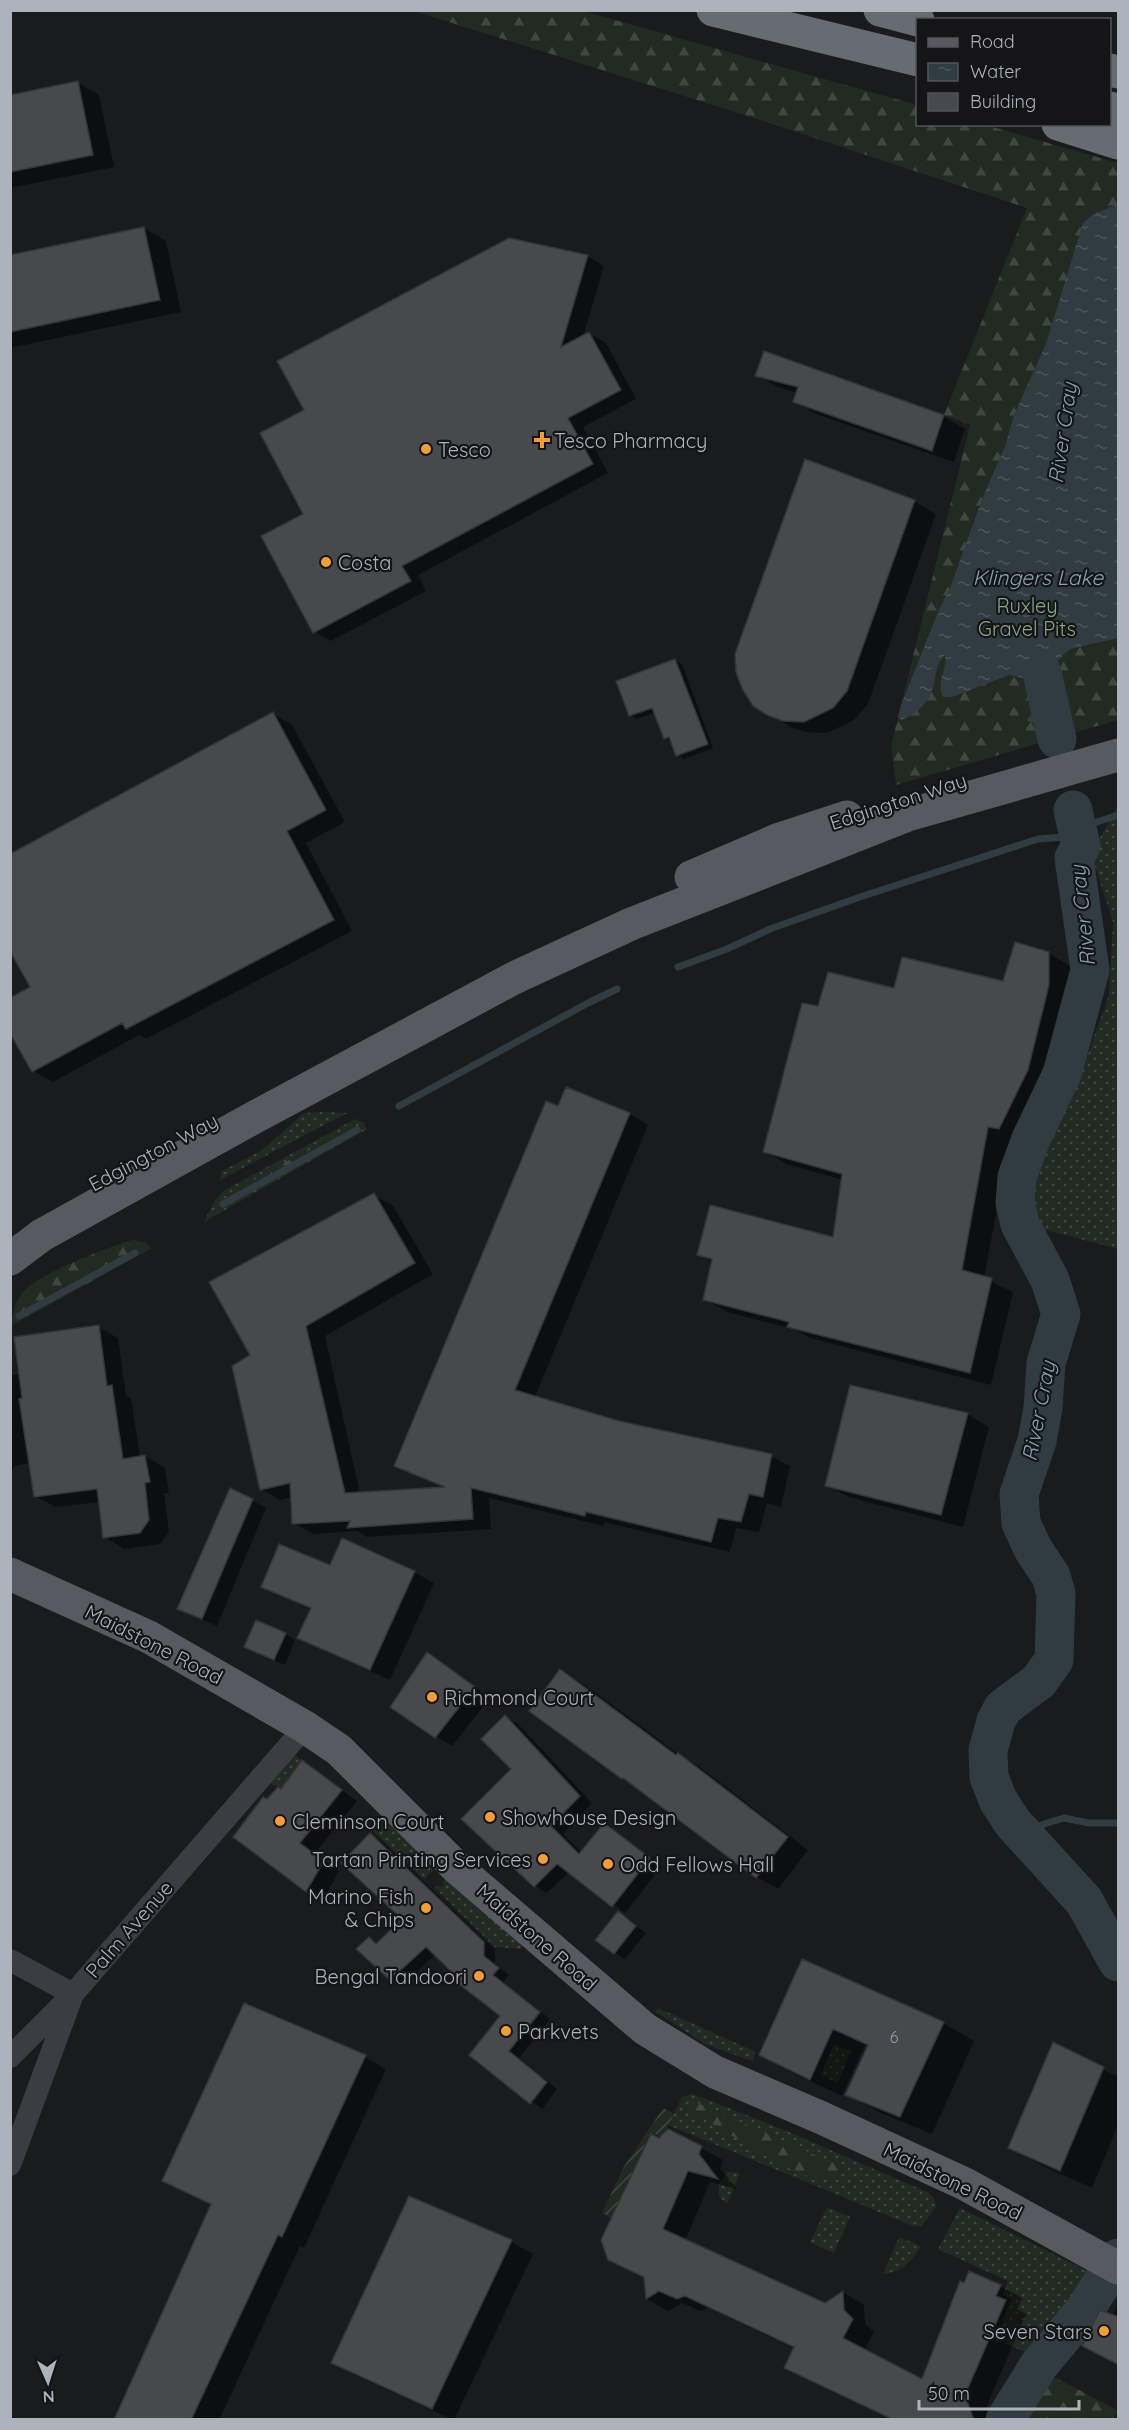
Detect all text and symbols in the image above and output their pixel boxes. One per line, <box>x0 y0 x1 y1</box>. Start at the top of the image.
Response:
legend <box>916 18 1111 126</box>
text: Road <box>970 30 1015 53</box>
text: Water <box>970 60 1021 83</box>
text: Building <box>970 90 1036 113</box>
water label: River Cray <box>1042 380 1082 485</box>
place label: Tesco Pharmacy <box>554 428 707 453</box>
marker: Tesco Pharmacy <box>535 433 549 447</box>
place label: Tesco <box>438 437 491 462</box>
marker: Tesco <box>419 442 433 456</box>
place label: Costa <box>338 550 391 575</box>
marker: Costa <box>319 555 333 569</box>
water label: Klingers Lake <box>973 564 1104 590</box>
park label: Ruxley Gravel Pits <box>978 593 1076 641</box>
street label: Edgington Way <box>826 767 970 835</box>
water label: River Cray <box>1064 863 1100 968</box>
street label: Edgington Way <box>84 1107 222 1197</box>
water label: River Cray <box>1016 1358 1061 1463</box>
street label: Maidstone Road <box>81 1599 227 1689</box>
place label: Richmond Court <box>444 1685 594 1710</box>
marker: Richmond Court <box>425 1690 439 1704</box>
place label: Showhouse Design <box>502 1805 676 1830</box>
place label: Cleminson Court <box>292 1809 445 1834</box>
marker: Showhouse Design <box>483 1810 497 1824</box>
marker: Cleminson Court <box>273 1814 287 1828</box>
place label: Tartan Printing Services <box>312 1847 531 1872</box>
marker: Tartan Printing Services <box>536 1852 550 1866</box>
place label: Odd Fellows Hall <box>620 1852 774 1877</box>
marker: Odd Fellows Hall <box>601 1857 615 1871</box>
street label: Palm Avenue <box>80 1875 178 1983</box>
street label: Maidstone Road <box>472 1878 602 1996</box>
place label: Marino Fish & Chips <box>308 1884 414 1932</box>
marker: Marino Fish & Chips <box>419 1901 433 1915</box>
place label: Bengal Tandoori <box>315 1964 467 1989</box>
marker: Bengal Tandoori <box>472 1969 486 1983</box>
place label: Parkvets <box>518 2019 599 2044</box>
marker: Parkvets <box>499 2024 513 2038</box>
house number: 6 <box>890 2027 899 2047</box>
street label: Maidstone Road <box>880 2137 1026 2225</box>
place label: Seven Stars <box>984 2319 1092 2344</box>
marker: Seven Stars <box>1097 2324 1111 2338</box>
north arrow <box>18 2352 78 2412</box>
scale bar <box>919 2373 1080 2411</box>
text: 50 m <box>928 2382 970 2405</box>
text: N <box>42 2387 55 2407</box>

